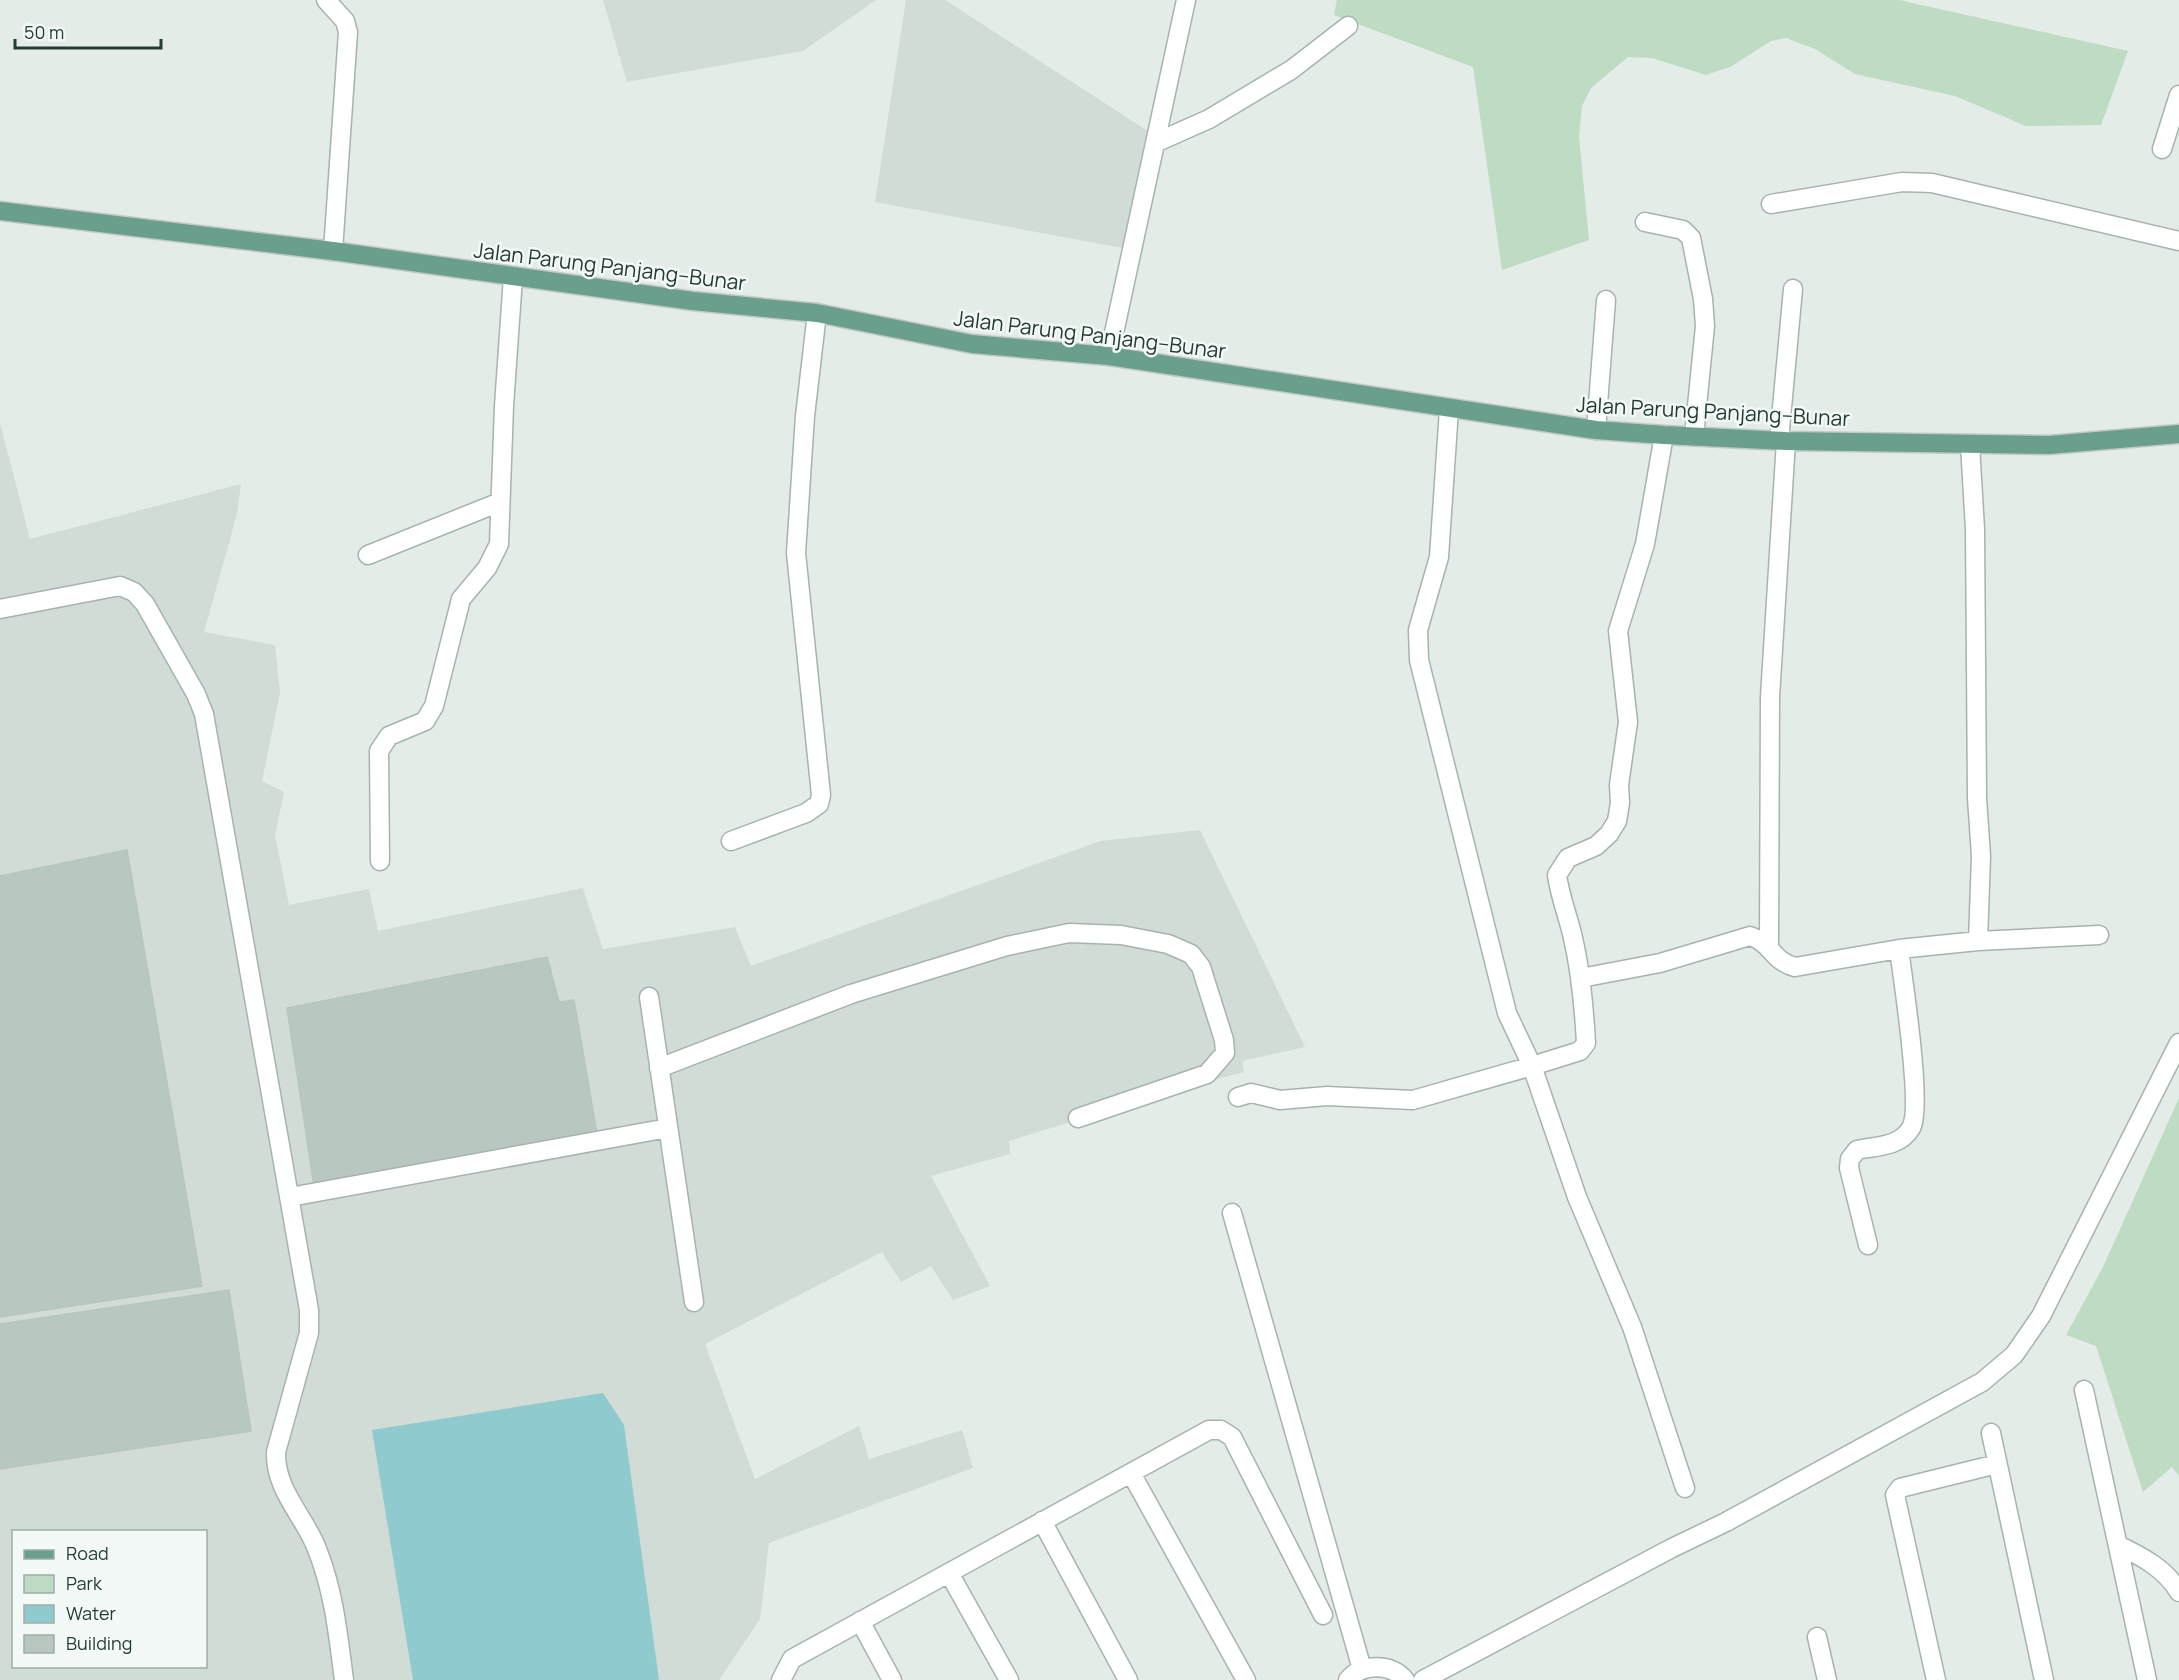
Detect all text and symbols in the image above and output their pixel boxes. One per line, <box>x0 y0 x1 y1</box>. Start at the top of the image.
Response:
scale bar <box>15 12 160 50</box>
text: 50 m <box>24 20 64 44</box>
street label: Jalan Parung Panjang–Bunar <box>472 235 748 297</box>
street label: Jalan Parung Panjang–Bunar <box>952 303 1228 365</box>
street label: Jalan Parung Panjang–Bunar <box>1575 390 1851 432</box>
legend <box>12 1530 207 1668</box>
text: Road <box>66 1541 109 1565</box>
text: Park <box>66 1571 103 1595</box>
text: Water <box>66 1601 116 1625</box>
text: Building <box>66 1631 132 1655</box>

